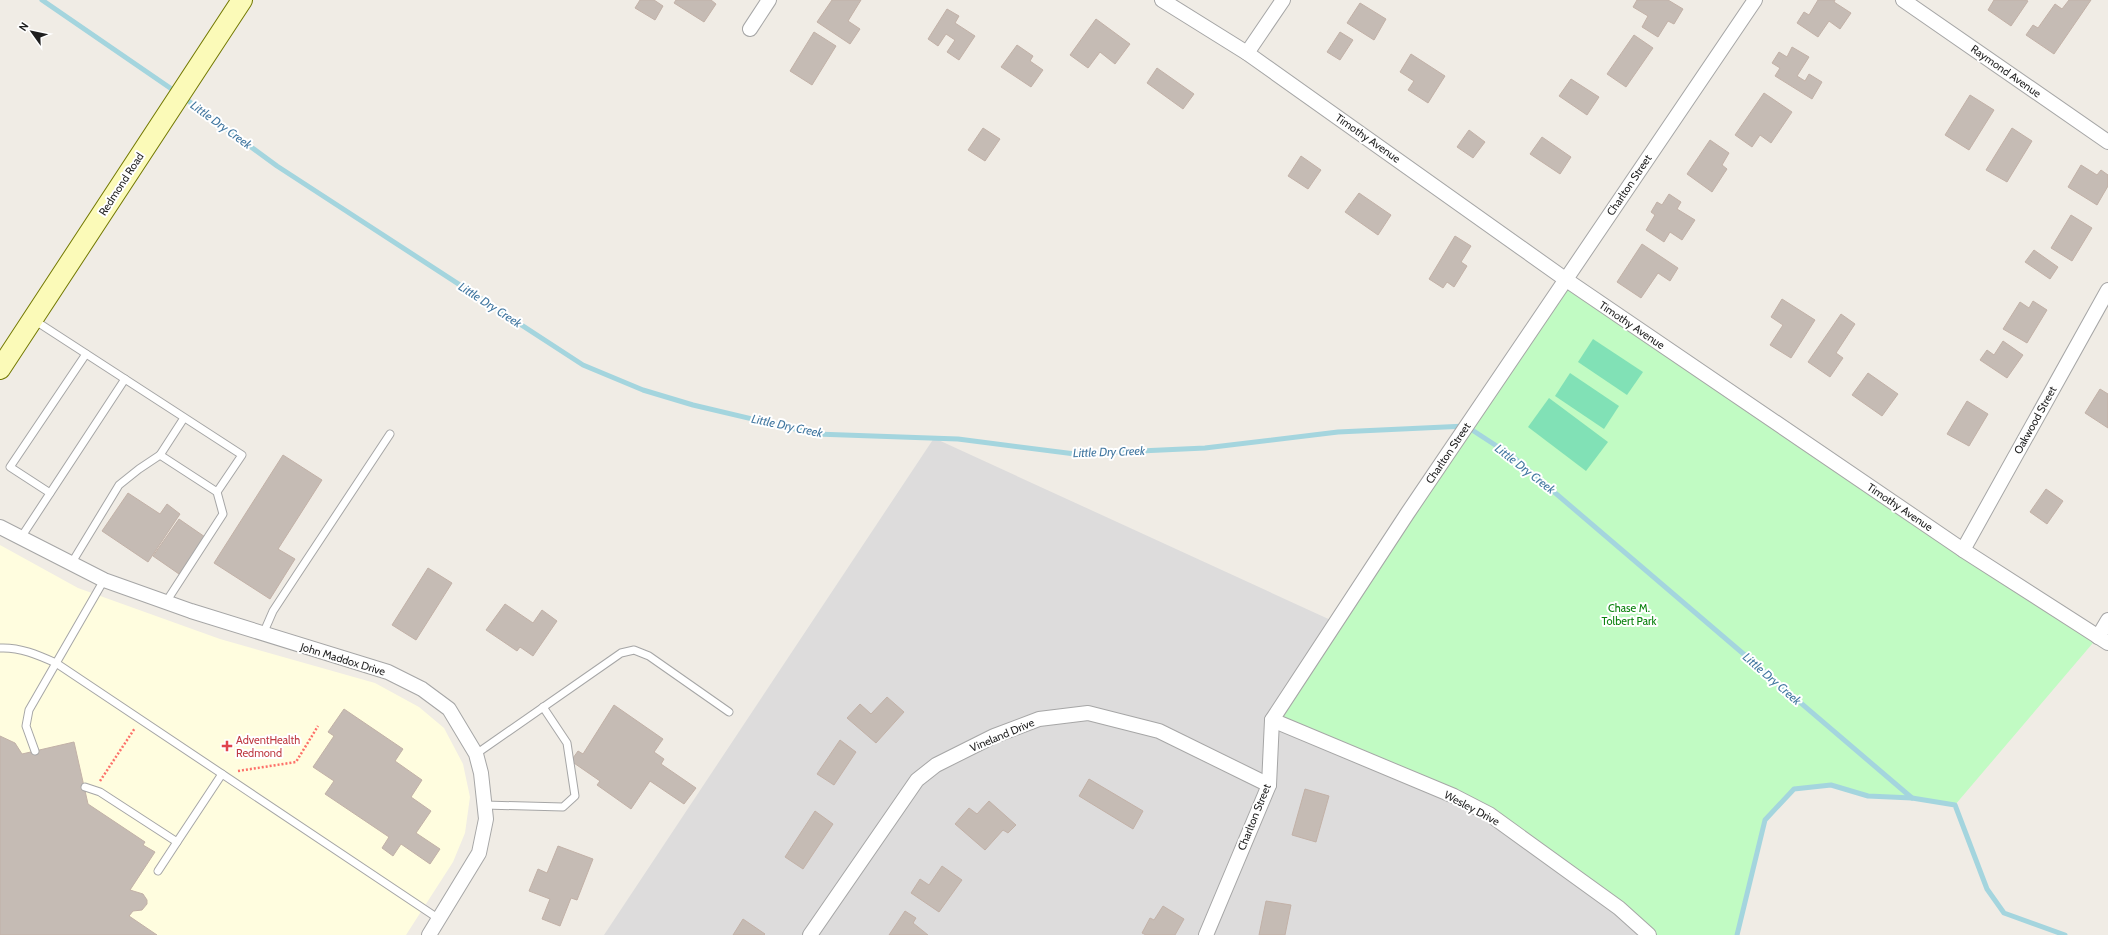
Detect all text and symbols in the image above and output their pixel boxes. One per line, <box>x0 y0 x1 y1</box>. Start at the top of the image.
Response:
north arrow <box>12 12 52 52</box>
text: N <box>16 19 32 34</box>
street label: Raymond Avenue <box>1968 42 2044 101</box>
water label: Little Dry Creek <box>188 97 256 152</box>
street label: Timothy Avenue <box>1333 110 1403 166</box>
street label: Redmond Road <box>95 150 147 218</box>
street label: Charlton Street <box>1603 152 1655 218</box>
water label: Little Dry Creek <box>456 279 525 331</box>
street label: Timothy Avenue <box>1597 298 1668 352</box>
street label: Oakwood Street <box>2011 383 2060 456</box>
water label: Little Dry Creek <box>750 411 825 441</box>
street label: Charlton Street <box>1422 420 1474 486</box>
water label: Little Dry Creek <box>1492 440 1559 497</box>
water label: Little Dry Creek <box>1073 443 1146 460</box>
street label: Timothy Avenue <box>1865 480 1936 534</box>
park label: Chase M. Tolbert Park <box>1602 601 1657 628</box>
street label: John Maddox Drive <box>298 639 387 679</box>
water label: Little Dry Creek <box>1740 649 1805 709</box>
street label: Vineland Drive <box>968 715 1037 755</box>
place label: AdventHealth Redmond <box>236 733 300 760</box>
marker: AdventHealth Redmond <box>221 740 233 752</box>
street label: Charlton Street <box>1234 781 1274 852</box>
street label: Wesley Drive <box>1442 788 1503 829</box>

